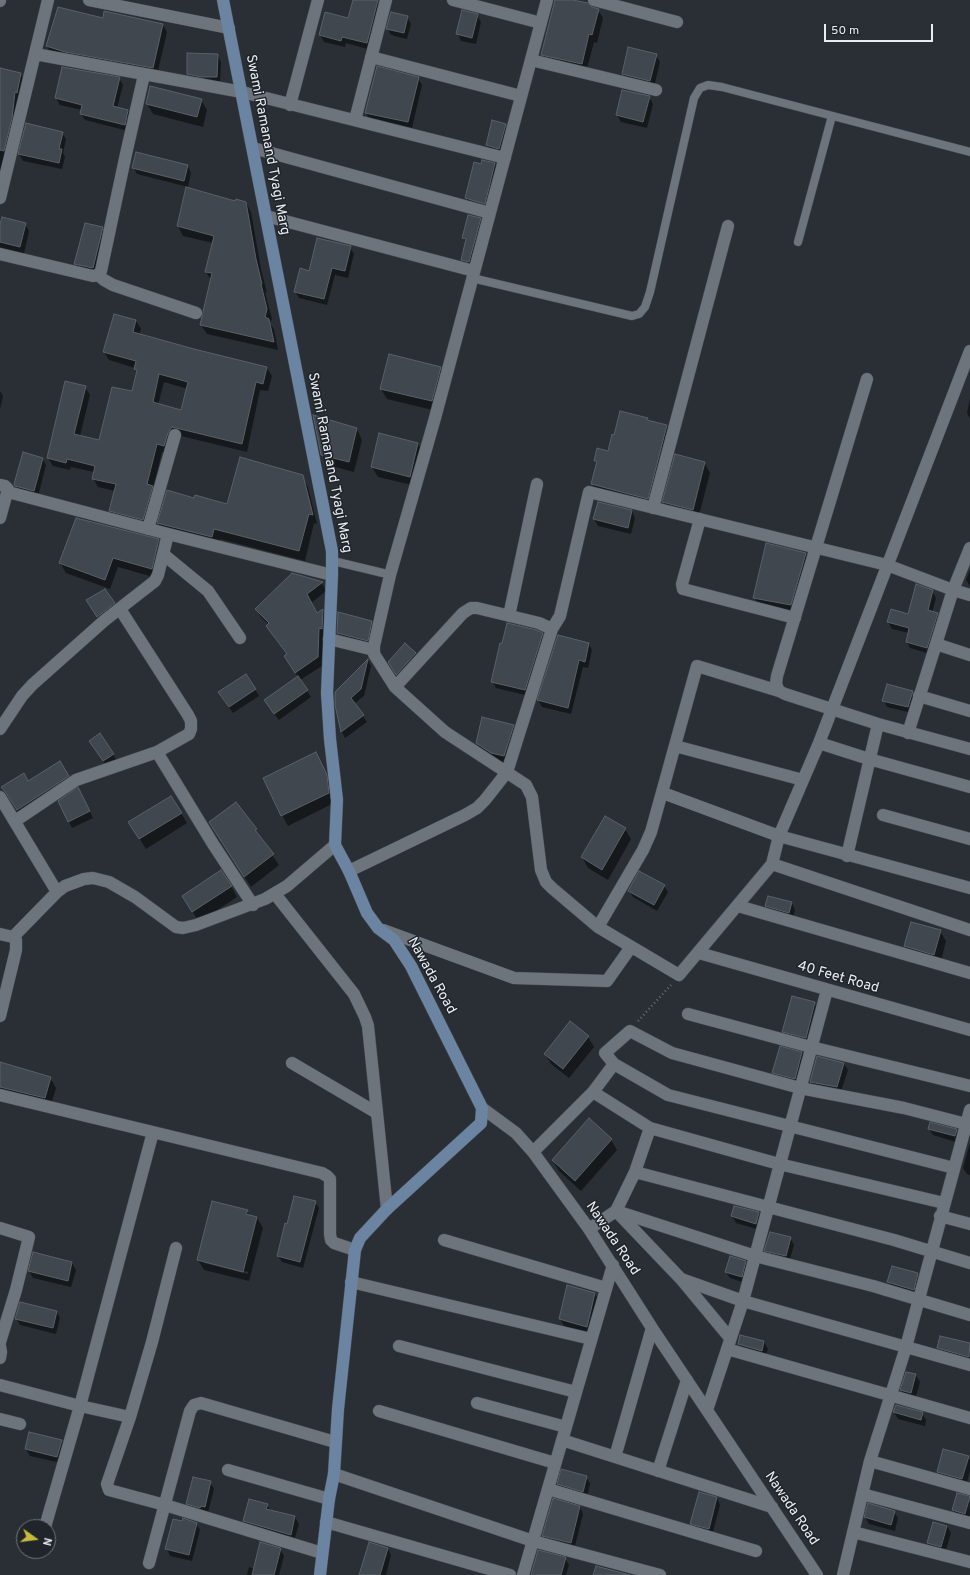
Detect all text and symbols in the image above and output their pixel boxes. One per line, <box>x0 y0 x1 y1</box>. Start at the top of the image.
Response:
scale bar <box>826 16 935 42</box>
text: 50 m <box>831 23 859 39</box>
street label: Swami Ramanand Tyagi Marg <box>241 53 293 237</box>
street label: Swami Ramanand Tyagi Marg <box>303 371 355 555</box>
street label: Nawada Road <box>403 935 459 1017</box>
street label: 40 Feet Road <box>795 958 881 998</box>
street label: Nawada Road <box>581 1199 643 1279</box>
street label: Nawada Road <box>760 1469 822 1549</box>
north arrow <box>16 1519 56 1559</box>
text: N <box>39 1536 54 1547</box>

